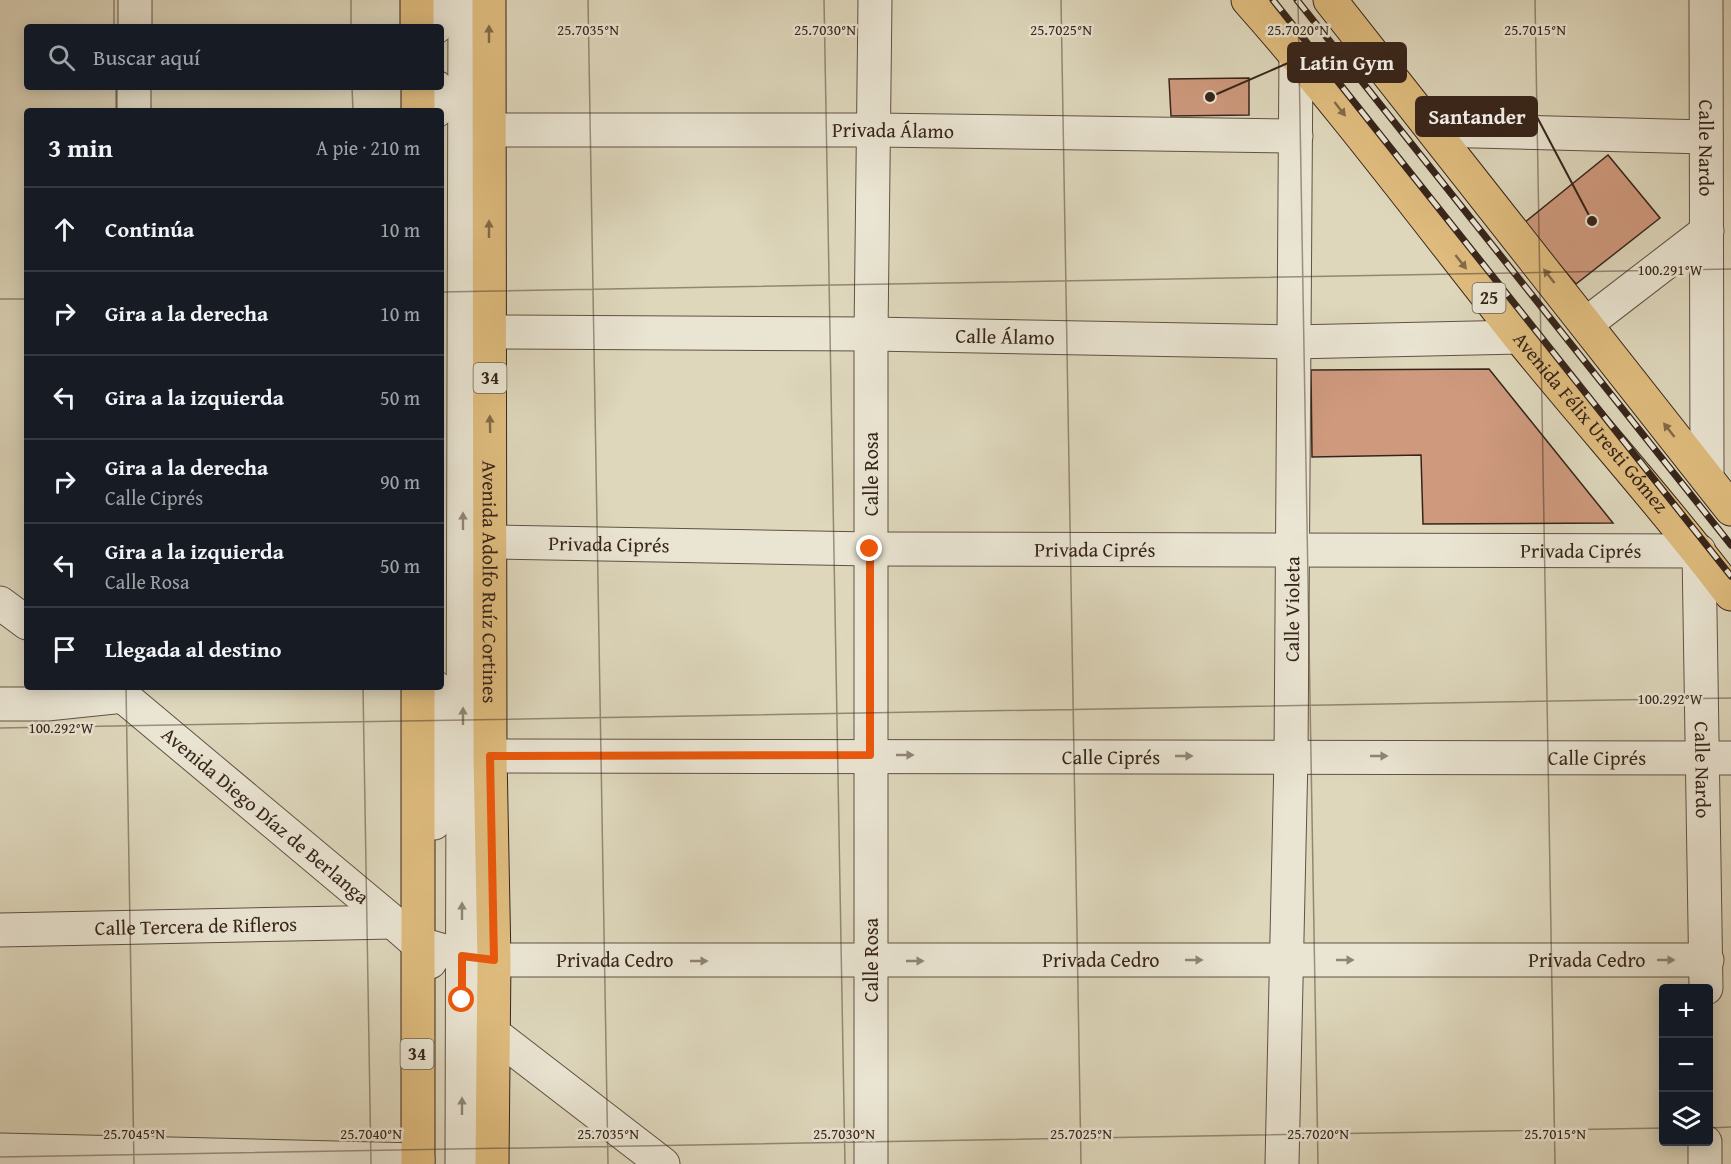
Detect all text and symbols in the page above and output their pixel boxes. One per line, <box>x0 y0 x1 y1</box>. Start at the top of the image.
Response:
text: 25.7035°N <box>557 19 619 40</box>
text: 25.7030°N <box>794 19 856 40</box>
text: 25.7025°N <box>1030 19 1092 40</box>
text: 25.7020°N <box>1267 19 1329 40</box>
text: 25.7015°N <box>1504 19 1566 40</box>
search box <box>24 24 444 90</box>
one-way arrow <box>484 25 494 44</box>
icon: search <box>45 41 78 74</box>
text: Buscar aquí <box>93 41 200 73</box>
callout: Latin Gym <box>1288 43 1406 82</box>
text: Latin Gym <box>1300 47 1394 78</box>
callout: Santander <box>1416 97 1537 136</box>
street label: Calle Nardo <box>1692 100 1721 196</box>
one-way arrow <box>1333 101 1346 117</box>
text: Santander <box>1428 101 1526 132</box>
street label: Privada Álamo <box>832 115 954 145</box>
text: 3 min <box>48 128 113 167</box>
text: A pie · 210 m <box>316 133 420 162</box>
icon: ahead <box>48 213 81 246</box>
text: Continúa <box>105 213 194 245</box>
text: 10 m <box>380 215 420 244</box>
one-way arrow <box>484 220 494 239</box>
one-way arrow <box>1454 254 1467 270</box>
text: 100.291°W <box>1637 259 1703 280</box>
one-way arrow <box>1543 269 1555 284</box>
road number: 25 <box>1472 283 1506 313</box>
icon: right <box>48 297 81 330</box>
text: Gira a la derecha <box>105 297 268 329</box>
text: 10 m <box>380 299 420 328</box>
street label: Calle Álamo <box>955 321 1055 351</box>
street label: Avenida Félix Uresti Gómez <box>1507 325 1676 519</box>
road number: 34 <box>474 363 506 393</box>
icon: left <box>48 381 81 414</box>
text: Gira a la izquierda <box>105 381 284 413</box>
text: 50 m <box>380 383 420 412</box>
one-way arrow <box>485 415 495 434</box>
one-way arrow <box>1664 422 1676 437</box>
street label: Calle Rosa <box>856 431 885 516</box>
text: Gira a la derecha <box>105 451 268 483</box>
street label: Avenida Adolfo Ruíz Cortines <box>476 461 505 704</box>
icon: right <box>48 465 81 498</box>
text: 90 m <box>380 467 420 496</box>
text: Calle Ciprés <box>105 483 203 512</box>
one-way arrow <box>458 511 468 530</box>
street label: Privada Ciprés <box>548 528 670 559</box>
street label: Privada Ciprés <box>1034 534 1156 564</box>
text: Gira a la izquierda <box>105 535 284 567</box>
route end <box>856 535 882 561</box>
street label: Privada Ciprés <box>1520 536 1642 565</box>
icon: left <box>48 549 81 582</box>
text: 50 m <box>380 551 420 580</box>
street label: Calle Violeta <box>1277 556 1306 662</box>
text: Calle Rosa <box>105 567 189 596</box>
icon: arrive <box>48 633 81 666</box>
text: Llegada al destino <box>105 633 281 665</box>
text: 100.292°W <box>1637 688 1703 709</box>
one-way arrow <box>458 706 468 725</box>
text: 100.292°W <box>28 717 94 738</box>
street label: Avenida Diego Díaz de Berlanga <box>156 720 376 911</box>
street label: Calle Nardo <box>1688 721 1718 819</box>
street label: Calle Ciprés <box>1062 742 1160 771</box>
street label: Calle Ciprés <box>1548 743 1646 772</box>
one-way arrow <box>896 750 915 760</box>
one-way arrow <box>1175 751 1194 760</box>
one-way arrow <box>1370 751 1389 761</box>
one-way arrow <box>457 901 467 920</box>
street label: Calle Tercera de Rifleros <box>94 909 298 942</box>
street label: Calle Rosa <box>856 917 885 1002</box>
street label: Privada Cedro <box>556 945 674 974</box>
street label: Privada Cedro <box>1042 945 1160 974</box>
street label: Privada Cedro <box>1528 945 1646 974</box>
one-way arrow <box>1185 955 1204 965</box>
one-way arrow <box>1336 955 1355 965</box>
one-way arrow <box>1657 955 1676 965</box>
one-way arrow <box>690 956 709 966</box>
one-way arrow <box>906 956 925 966</box>
map controls <box>1659 984 1713 1146</box>
button: + <box>1659 984 1713 1038</box>
route start <box>448 986 474 1012</box>
button: − <box>1659 1038 1713 1092</box>
road number: 34 <box>400 1039 434 1069</box>
button: layers <box>1659 1092 1713 1146</box>
one-way arrow <box>457 1096 467 1115</box>
text: 25.7045°N <box>103 1123 165 1144</box>
text: 25.7040°N <box>340 1123 402 1144</box>
text: 25.7035°N <box>577 1123 639 1144</box>
text: 25.7030°N <box>813 1123 875 1144</box>
text: 25.7025°N <box>1050 1123 1112 1144</box>
text: 25.7020°N <box>1287 1123 1349 1144</box>
text: 25.7015°N <box>1524 1123 1586 1144</box>

